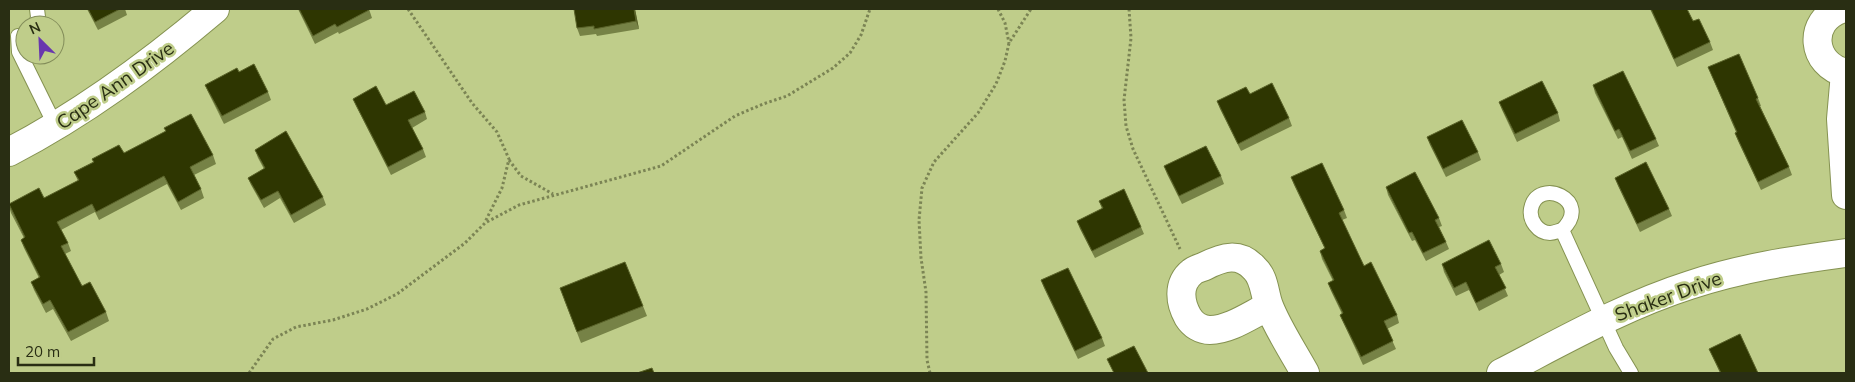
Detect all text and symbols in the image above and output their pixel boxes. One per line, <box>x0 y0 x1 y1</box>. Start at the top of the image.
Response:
north arrow <box>15 15 65 65</box>
text: N <box>26 18 43 38</box>
street label: Cape Ann Drive <box>52 36 178 134</box>
street label: Shaker Drive <box>1611 266 1725 326</box>
scale bar <box>18 334 94 366</box>
text: 20 m <box>25 342 60 361</box>

